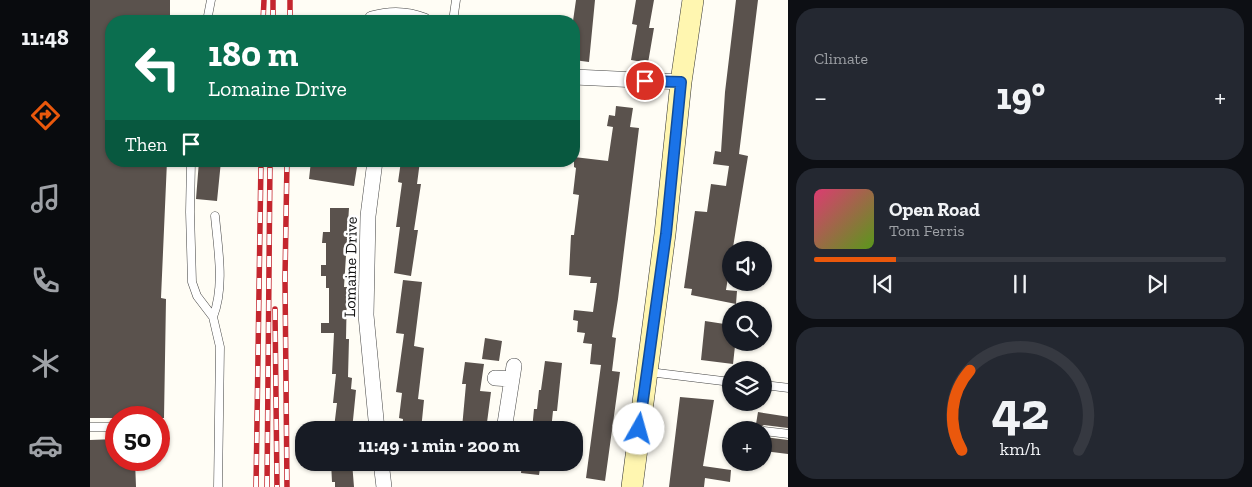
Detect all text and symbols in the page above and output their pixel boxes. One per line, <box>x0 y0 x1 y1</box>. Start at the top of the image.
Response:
text: 11:48 <box>21 24 69 51</box>
text: 180 m <box>208 33 298 75</box>
icon: left <box>125 35 190 100</box>
text: Climate <box>814 49 868 68</box>
pin <box>624 60 666 102</box>
icon: arrive <box>631 67 659 95</box>
text: 19° <box>996 73 1045 119</box>
text: Lomaine Drive <box>208 75 347 102</box>
text: − <box>814 81 827 114</box>
text: + <box>1214 81 1226 114</box>
icon: directions <box>28 98 63 133</box>
icon: arrive <box>177 130 205 158</box>
text: Then <box>125 133 167 156</box>
icon: music <box>28 181 63 216</box>
text: Open Road <box>889 198 980 221</box>
street label: Lomaine Drive <box>340 216 361 318</box>
text: Tom Ferris <box>889 221 965 240</box>
map controls <box>722 241 772 471</box>
button: sound <box>722 241 772 291</box>
icon: phone <box>28 263 63 298</box>
icon: previous <box>869 270 897 298</box>
icon: pause <box>1006 270 1034 298</box>
icon: next <box>1143 270 1171 298</box>
button: search <box>722 301 772 351</box>
icon: climate <box>28 346 63 381</box>
button: layers <box>722 361 772 411</box>
text: 42 <box>991 380 1049 442</box>
position arrow <box>612 402 664 454</box>
speed limit sign: 50 <box>105 406 170 471</box>
button: + <box>722 421 772 471</box>
icon: car <box>28 428 63 463</box>
text: 11:49 · 1 min · 200 m <box>358 434 520 457</box>
text: km/h <box>1000 438 1040 460</box>

